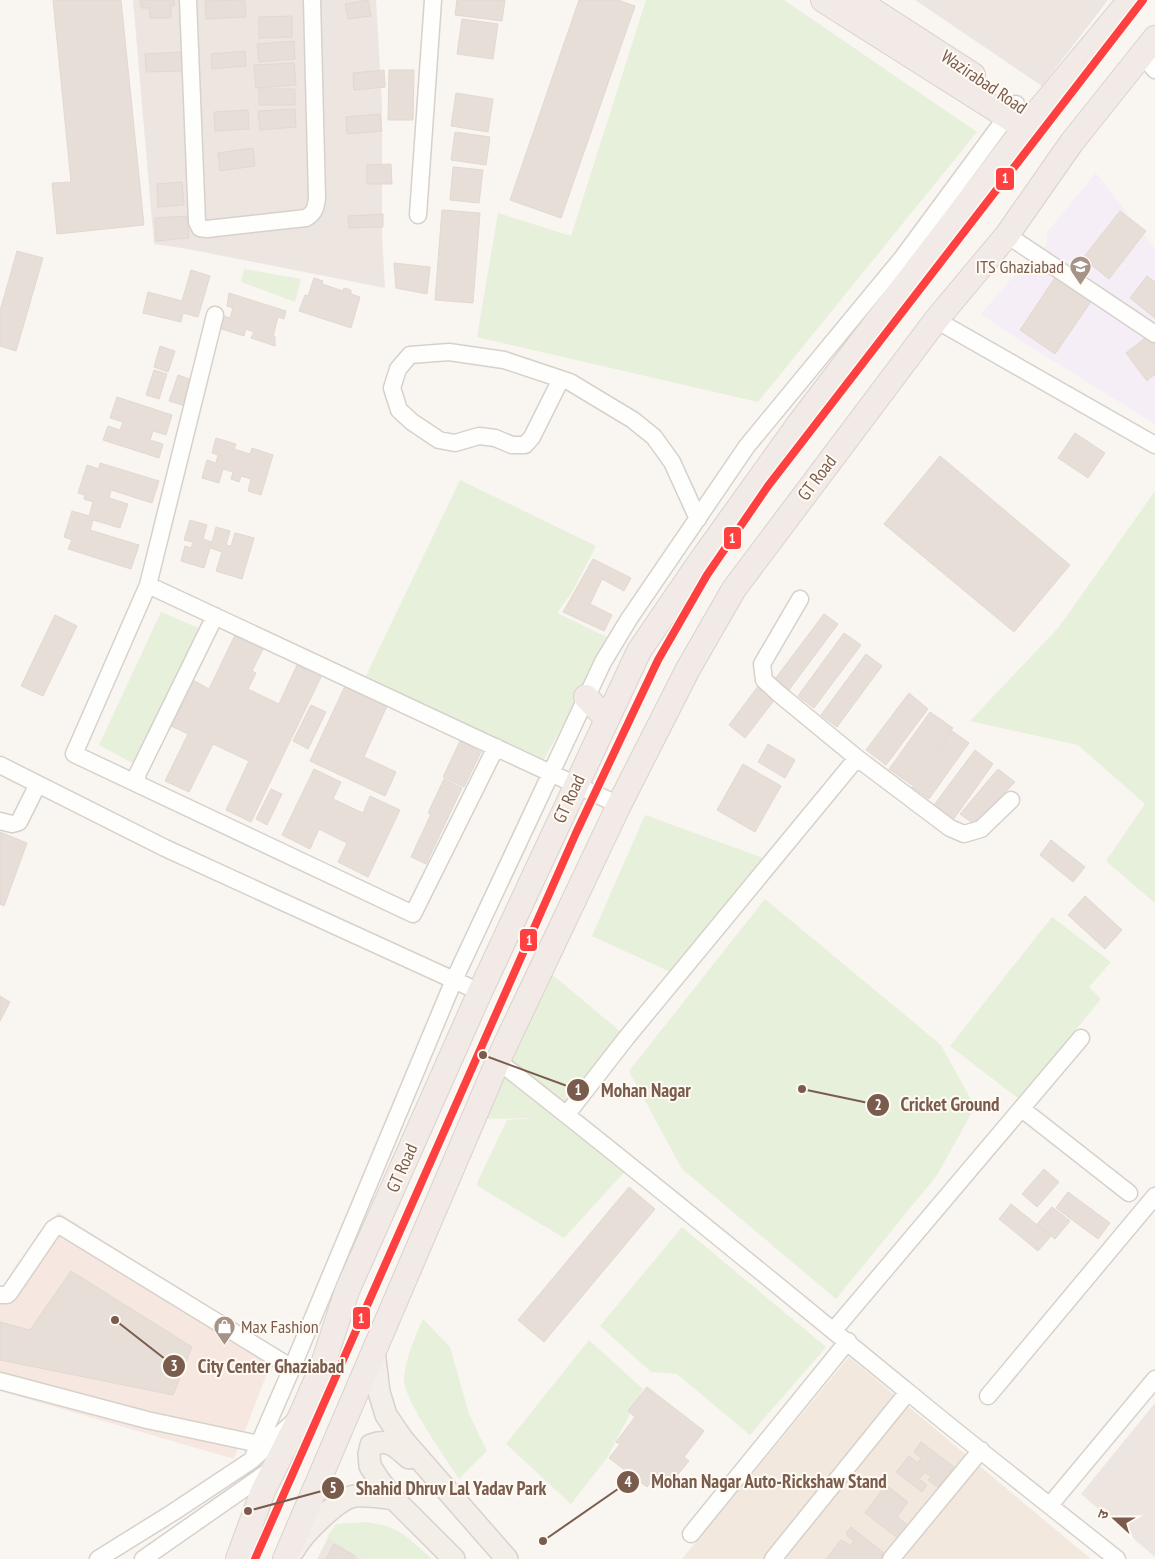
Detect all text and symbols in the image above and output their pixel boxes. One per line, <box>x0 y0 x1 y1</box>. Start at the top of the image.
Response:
street label: Wazirabad Road <box>937 44 1032 119</box>
line badge: 1 <box>995 167 1015 191</box>
text: 1 <box>1002 169 1008 187</box>
place label: ITS Ghaziabad <box>976 255 1064 278</box>
school or university icon: ITS Ghaziabad <box>1068 255 1092 286</box>
street label: GT Road <box>792 450 841 505</box>
line badge: 1 <box>723 526 742 550</box>
text: 1 <box>729 529 735 547</box>
street label: GT Road <box>547 771 590 827</box>
line badge: 1 <box>519 928 538 952</box>
text: 1 <box>526 931 532 949</box>
callout: Mohan Nagar <box>566 1073 701 1107</box>
text: Mohan Nagar <box>601 1078 691 1102</box>
text: 1 <box>574 1080 582 1099</box>
callout: Cricket Ground <box>865 1088 1009 1122</box>
text: Cricket Ground <box>900 1092 1000 1116</box>
text: 2 <box>874 1095 882 1114</box>
street label: GT Road <box>381 1140 422 1196</box>
line badge: 1 <box>352 1306 371 1330</box>
text: 1 <box>358 1309 364 1327</box>
shop icon: Max Fashion <box>213 1315 237 1346</box>
place label: Max Fashion <box>241 1315 319 1338</box>
callout: City Center Ghaziabad <box>162 1349 354 1383</box>
text: City Center Ghaziabad <box>198 1354 344 1378</box>
text: 3 <box>170 1356 178 1375</box>
callout: Mohan Nagar Auto-Rickshaw Stand <box>616 1465 897 1499</box>
text: Mohan Nagar Auto-Rickshaw Stand <box>651 1469 887 1493</box>
callout: Shahid Dhruv Lal Yadav Park <box>320 1471 557 1505</box>
text: 4 <box>624 1472 632 1491</box>
text: Shahid Dhruv Lal Yadav Park <box>356 1476 547 1500</box>
text: 5 <box>329 1478 337 1497</box>
north arrow <box>1090 1494 1140 1544</box>
text: उ <box>1093 1507 1113 1521</box>

